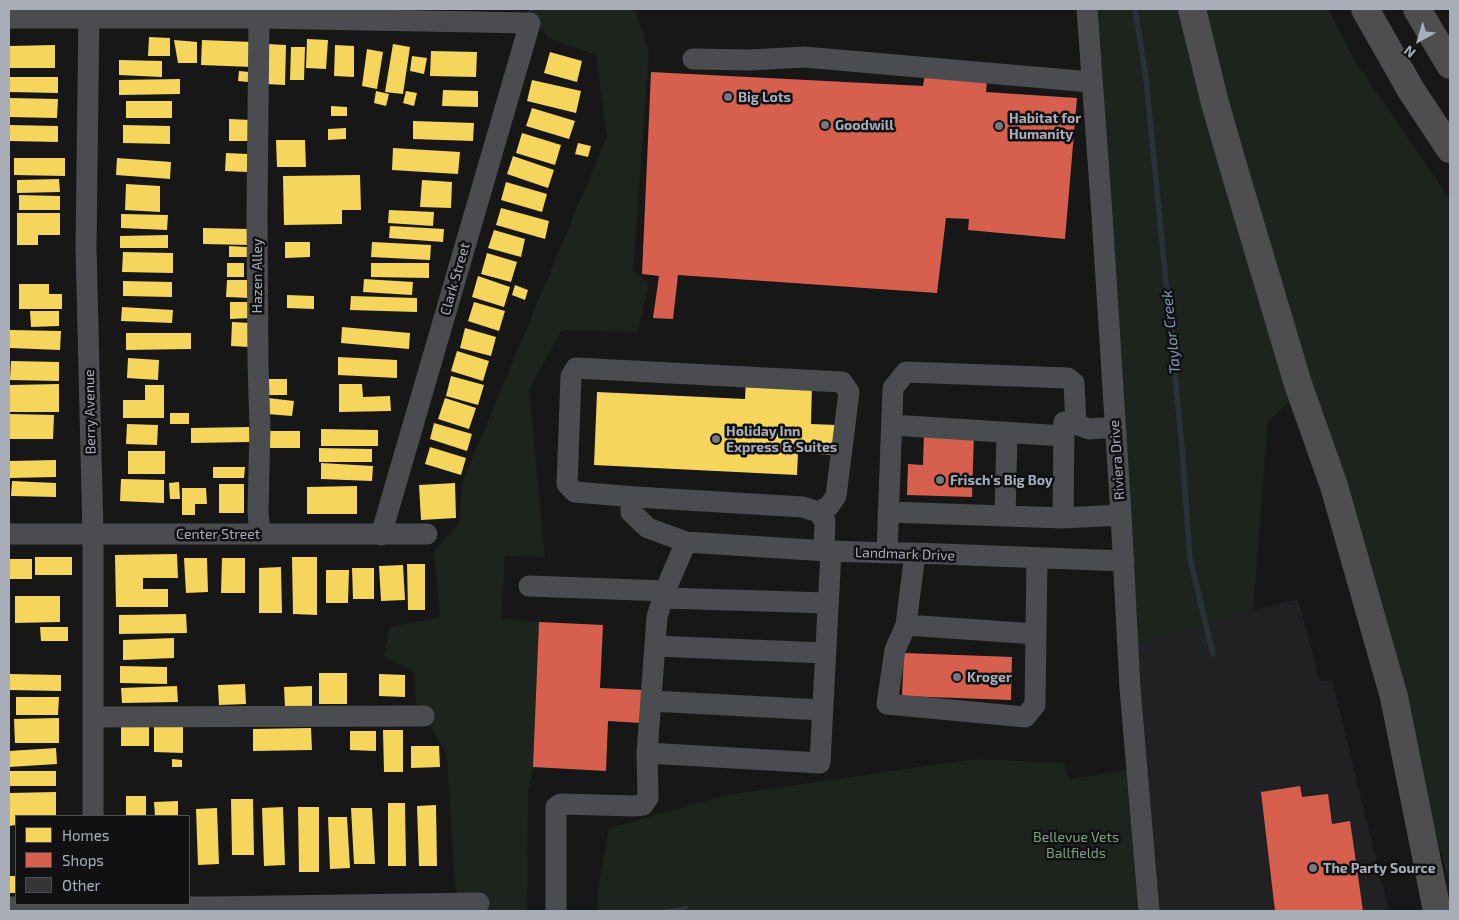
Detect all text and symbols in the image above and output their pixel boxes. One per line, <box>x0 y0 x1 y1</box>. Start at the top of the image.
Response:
north arrow <box>1394 15 1444 65</box>
text: N <box>1400 42 1419 62</box>
place label: Big Lots <box>738 89 791 105</box>
marker: Big Lots <box>722 91 734 103</box>
place label: Habitat for Humanity <box>1009 110 1081 142</box>
place label: Goodwill <box>835 117 894 133</box>
marker: Goodwill <box>819 119 831 131</box>
marker: Habitat for Humanity <box>993 120 1005 132</box>
street label: Hazen Alley <box>249 239 265 313</box>
street label: Clark Street <box>437 241 473 317</box>
water label: Taylor Creek <box>1158 289 1184 375</box>
street label: Berry Avenue <box>81 369 99 455</box>
street label: Riviera Drive <box>1106 419 1128 501</box>
place label: Holiday Inn Express & Suites <box>726 423 837 456</box>
marker: Holiday Inn Express & Suites <box>710 433 722 445</box>
place label: Frisch's Big Boy <box>950 472 1053 488</box>
marker: Frisch's Big Boy <box>934 474 946 486</box>
street label: Center Street <box>176 526 260 542</box>
street label: Landmark Drive <box>855 544 955 564</box>
place label: Kroger <box>967 669 1012 685</box>
marker: Kroger <box>951 671 963 683</box>
legend <box>15 815 190 905</box>
text: Homes <box>62 826 109 844</box>
park label: Bellevue Vets Ballfields <box>1033 829 1119 862</box>
text: Shops <box>62 851 104 869</box>
place label: The Party Source <box>1323 860 1436 876</box>
marker: The Party Source <box>1307 862 1319 874</box>
text: Other <box>62 876 101 894</box>

